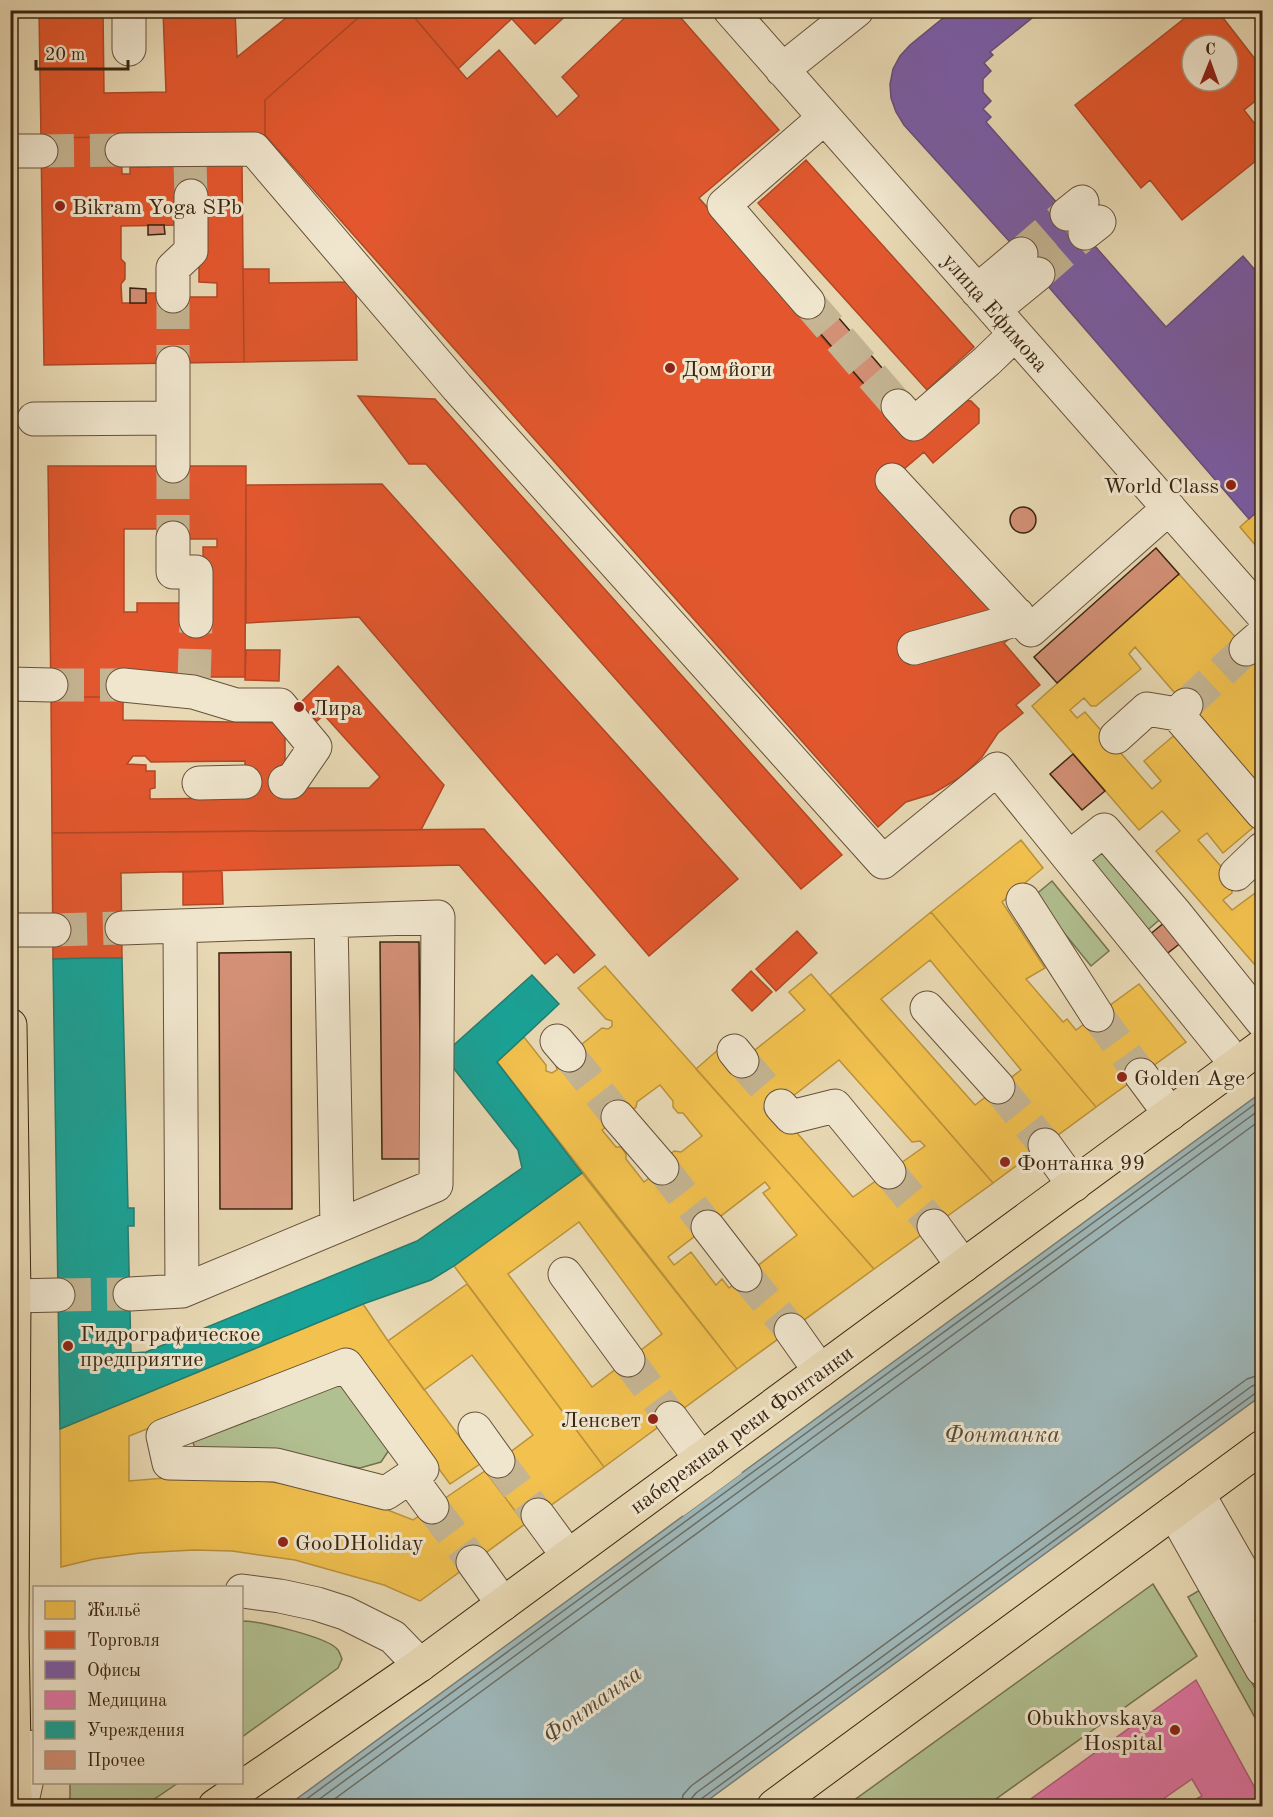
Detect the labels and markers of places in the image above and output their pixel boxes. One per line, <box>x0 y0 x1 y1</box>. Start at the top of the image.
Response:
place label: Bikram Yoga SPb <box>72 197 242 219</box>
marker: Bikram Yoga SPb <box>53 199 67 213</box>
place label: Дом йоги <box>682 359 772 381</box>
marker: Дом йоги <box>663 361 677 375</box>
place label: World Class <box>1103 476 1219 498</box>
marker: World Class <box>1224 478 1238 492</box>
place label: Лира <box>311 698 362 720</box>
marker: Лира <box>292 700 306 714</box>
place label: Golden Age <box>1134 1068 1245 1090</box>
marker: Golden Age <box>1115 1070 1129 1084</box>
place label: Фонтанка 99 <box>1017 1153 1145 1175</box>
marker: Фонтанка 99 <box>998 1155 1012 1169</box>
place label: Гидрографическое предприятие <box>80 1324 260 1371</box>
marker: Гидрографическое предприятие <box>61 1339 75 1353</box>
place label: Ленсвет <box>561 1410 641 1432</box>
marker: Ленсвет <box>646 1412 660 1426</box>
place label: GooDHoliday <box>295 1533 424 1555</box>
marker: GooDHoliday <box>276 1535 290 1549</box>
place label: Obukhovskaya Hospital <box>1026 1708 1163 1755</box>
marker: Obukhovskaya Hospital <box>1168 1723 1182 1737</box>

